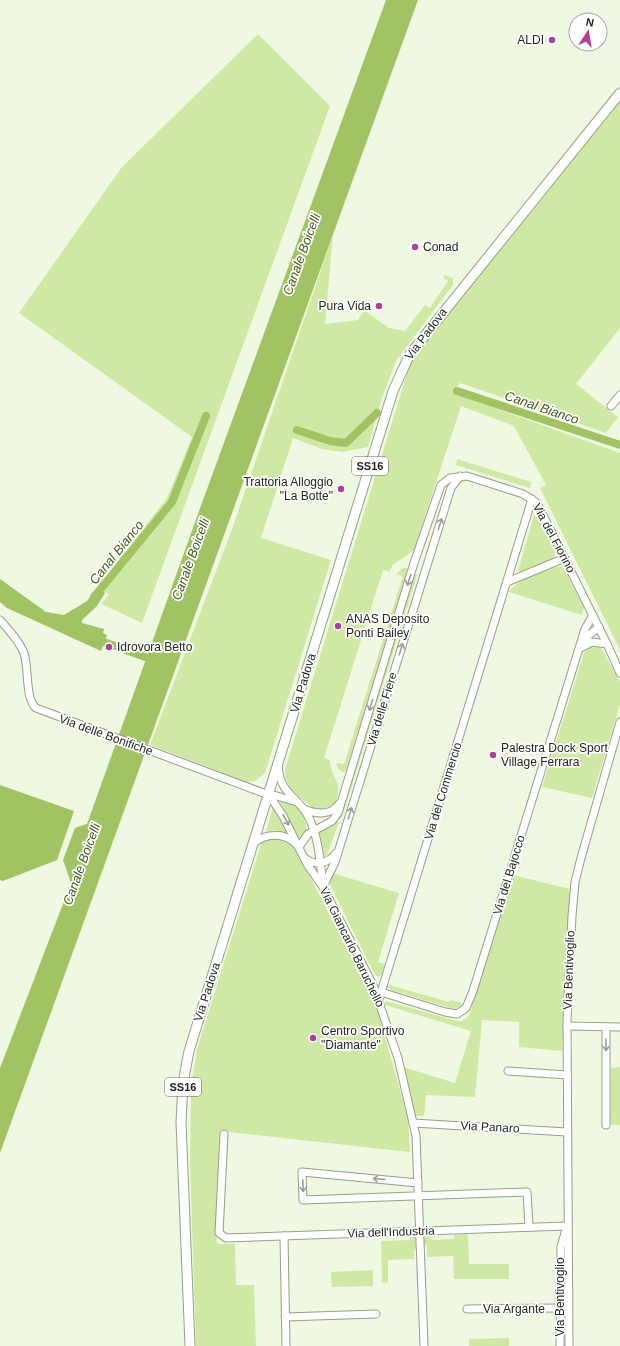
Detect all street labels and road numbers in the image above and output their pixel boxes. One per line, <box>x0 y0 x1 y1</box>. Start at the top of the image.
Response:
street label: Via Padova <box>402 305 450 363</box>
road number: SS16 <box>352 457 388 475</box>
street label: Via del Fiorino <box>530 501 578 575</box>
street label: Via Padova <box>287 651 319 714</box>
street label: Via delle Fiere <box>364 670 400 748</box>
street label: Via delle Bonifiche <box>57 712 155 759</box>
street label: Via del Commercio <box>422 740 465 841</box>
street label: Via del Bajocco <box>490 833 528 916</box>
street label: Via Giancarlo Baruchello <box>317 885 387 1010</box>
street label: Via Bentivoglio <box>561 930 577 1010</box>
street label: Via Padova <box>191 960 223 1023</box>
road number: SS16 <box>165 1078 201 1096</box>
street label: Via Panaro <box>460 1118 520 1136</box>
street label: Via dell'Industria <box>347 1223 435 1241</box>
street label: Via Bentivoglio <box>553 1257 567 1337</box>
street label: Via Argante <box>483 1302 545 1316</box>

